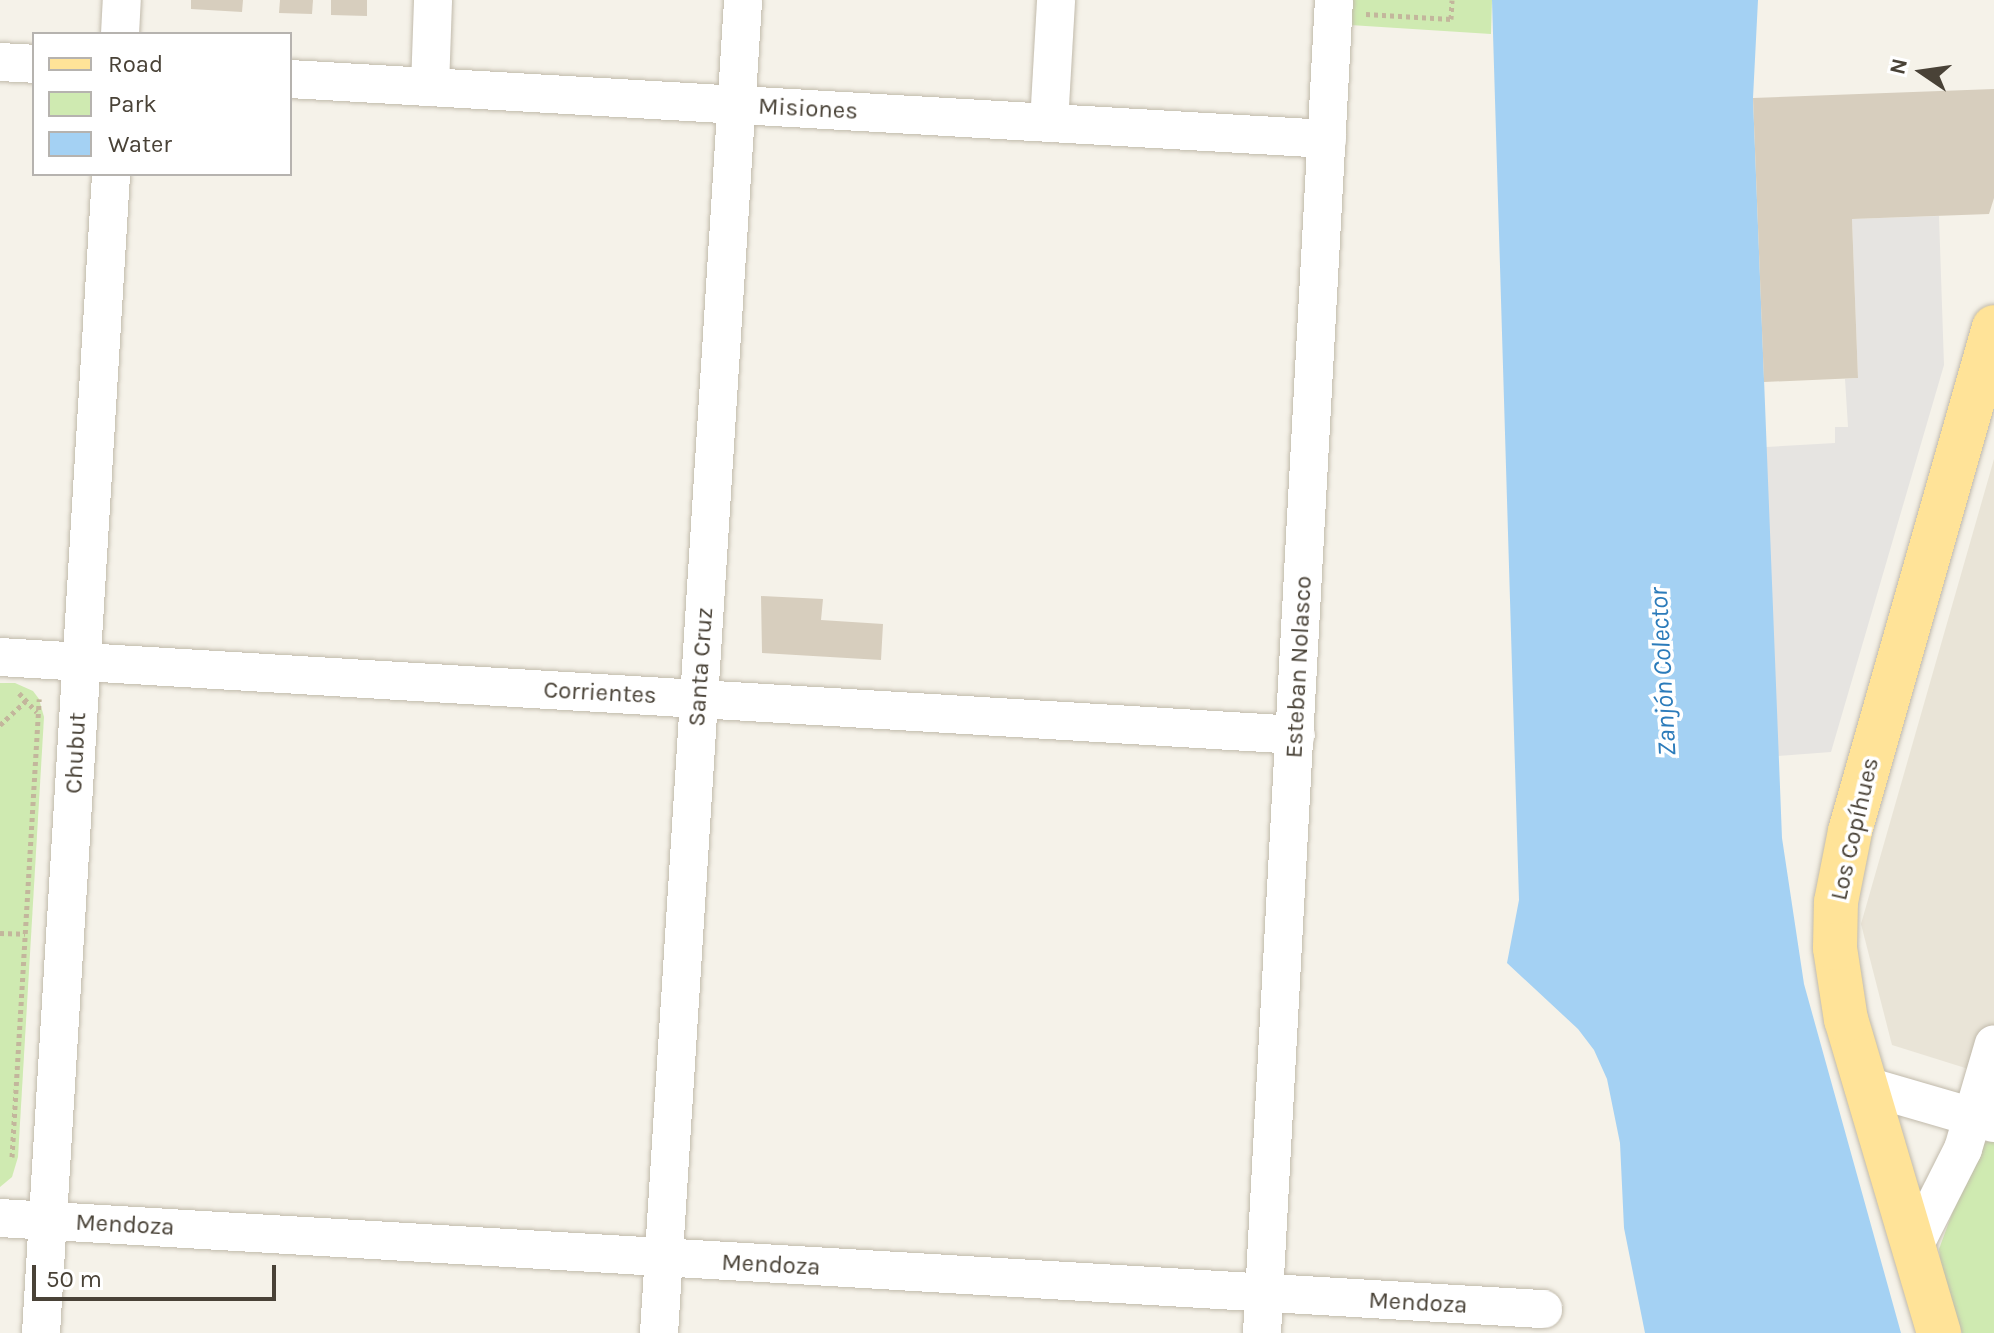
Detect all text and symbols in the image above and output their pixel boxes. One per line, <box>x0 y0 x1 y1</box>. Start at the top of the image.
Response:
legend <box>32 32 292 176</box>
north arrow <box>1882 32 1962 112</box>
text: Road <box>108 50 163 78</box>
text: N <box>1884 56 1913 77</box>
text: Park <box>108 90 157 118</box>
street label: Misiones <box>757 92 859 126</box>
text: Water <box>108 130 172 158</box>
street label: Esteban Nolasco <box>1280 575 1318 759</box>
water label: Zanjón Colector <box>1643 587 1683 757</box>
street label: Santa Cruz <box>682 606 720 728</box>
street label: Corrientes <box>543 676 657 710</box>
street label: Chubut <box>59 712 93 794</box>
street label: Los Copíhues <box>1825 755 1885 903</box>
street label: Mendoza <box>75 1208 175 1242</box>
street label: Mendoza <box>721 1248 821 1282</box>
scale bar <box>36 1249 280 1299</box>
text: 50 m <box>46 1265 102 1293</box>
street label: Mendoza <box>1368 1286 1468 1320</box>

